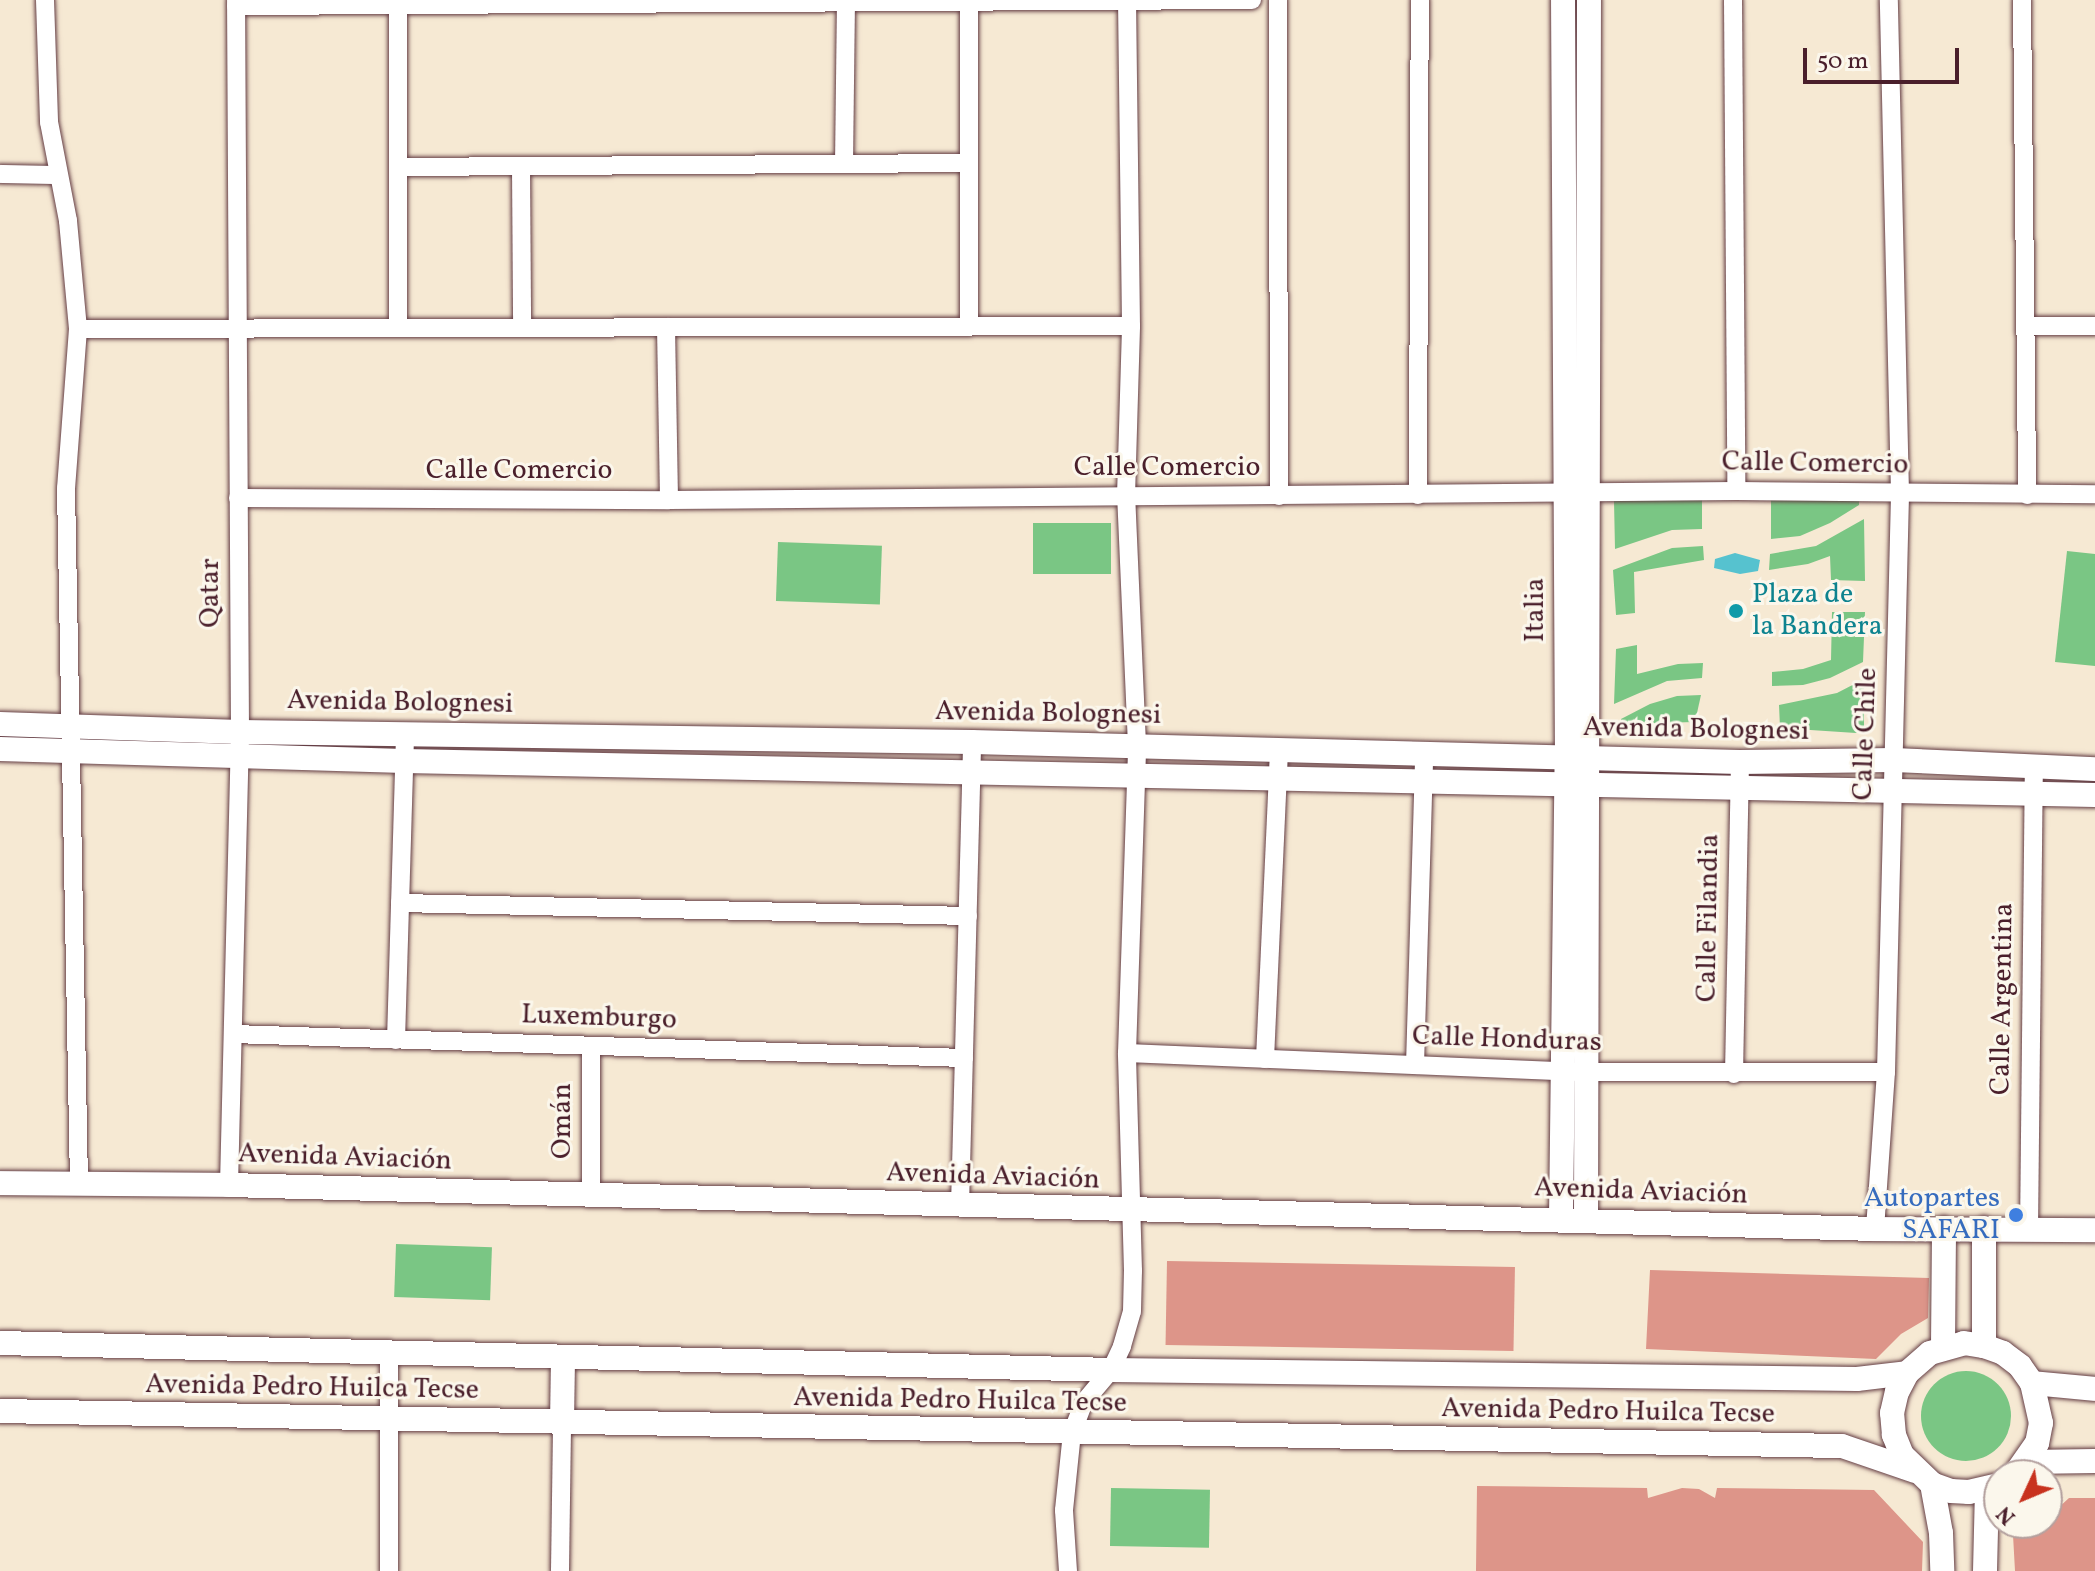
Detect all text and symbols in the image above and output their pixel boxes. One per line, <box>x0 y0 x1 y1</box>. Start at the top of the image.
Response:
scale bar <box>1807 32 1963 82</box>
text: 50 m <box>1817 45 1869 79</box>
street label: Calle Comercio <box>1721 446 1909 482</box>
street label: Calle Comercio <box>1074 451 1260 485</box>
street label: Calle Comercio <box>426 454 612 488</box>
street label: Qatar <box>194 558 228 628</box>
street label: Italia <box>1519 578 1553 642</box>
place label: Plaza de la Bandera <box>1752 578 1883 644</box>
marker: Plaza de la Bandera <box>1727 602 1745 620</box>
street label: Calle Chile <box>1847 667 1885 801</box>
street label: Avenida Bolognesi <box>287 684 513 722</box>
street label: Avenida Bolognesi <box>935 695 1161 733</box>
street label: Avenida Bolognesi <box>1583 711 1809 749</box>
street label: Calle Filandia <box>1691 834 1727 1002</box>
street label: Calle Argentina <box>1985 902 2021 1096</box>
street label: Luxemburgo <box>521 998 677 1038</box>
street label: Calle Honduras <box>1412 1020 1602 1060</box>
street label: Omán <box>546 1083 580 1159</box>
street label: Avenida Aviación <box>237 1137 453 1179</box>
street label: Avenida Aviación <box>885 1156 1101 1198</box>
street label: Avenida Aviación <box>1533 1171 1749 1213</box>
place label: Autopartes SAFARI <box>1864 1182 2000 1248</box>
marker: Autopartes SAFARI <box>2007 1206 2025 1224</box>
street label: Avenida Pedro Huilca Tecse <box>144 1368 480 1408</box>
street label: Avenida Pedro Huilca Tecse <box>792 1381 1128 1421</box>
street label: Avenida Pedro Huilca Tecse <box>1440 1392 1776 1432</box>
north arrow <box>1983 1459 2063 1539</box>
text: N <box>1990 1498 2024 1531</box>

